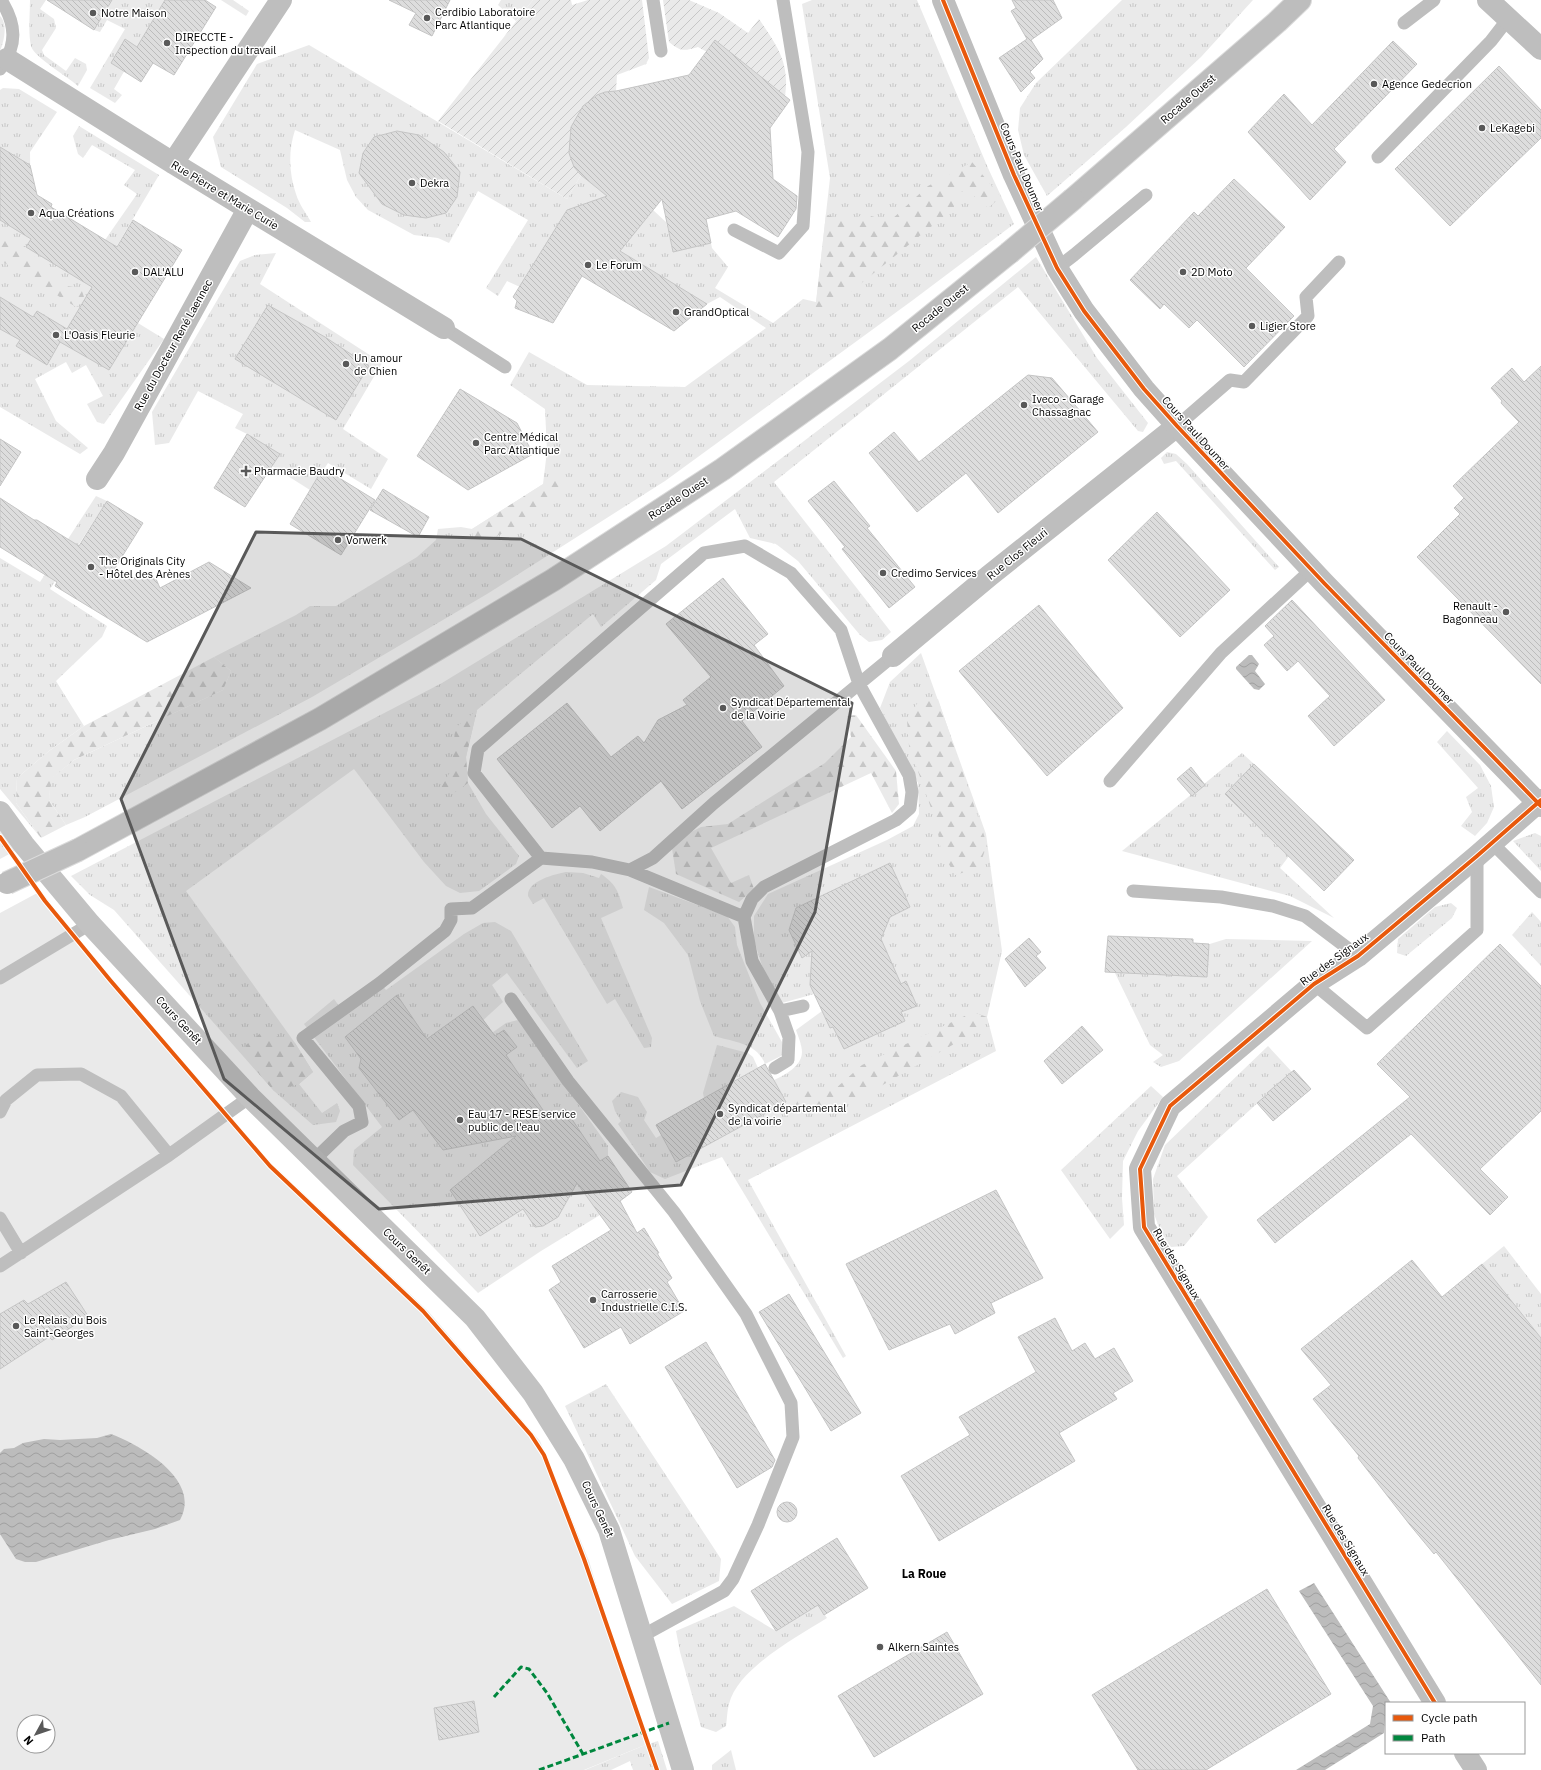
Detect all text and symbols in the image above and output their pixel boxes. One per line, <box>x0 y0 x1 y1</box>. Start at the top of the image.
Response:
place label: Cerdibio Laboratoire Parc Atlantique <box>435 5 535 32</box>
place label: Notre Maison <box>101 6 167 20</box>
marker: Notre Maison <box>88 8 98 18</box>
marker: Cerdibio Laboratoire Parc Atlantique <box>422 13 432 23</box>
place label: DIRECCTE - Inspection du travail <box>175 30 276 57</box>
marker: DIRECCTE - Inspection du travail <box>162 38 172 48</box>
street label: Rocade Ouest <box>1157 71 1219 127</box>
place label: Agence Gedecrion <box>1382 77 1472 91</box>
marker: Agence Gedecrion <box>1369 79 1379 89</box>
street label: Cours Paul Doumer <box>997 121 1047 213</box>
place label: LeKagebi <box>1490 121 1535 135</box>
marker: LeKagebi <box>1477 123 1487 133</box>
street label: Rue Pierre et Marie Curie <box>169 157 281 233</box>
place label: Dekra <box>420 176 449 190</box>
marker: Dekra <box>407 178 417 188</box>
place label: Aqua Créations <box>39 206 114 220</box>
marker: Aqua Créations <box>26 208 36 218</box>
place label: Le Forum <box>596 258 642 272</box>
marker: Le Forum <box>583 260 593 270</box>
place label: DAL'ALU <box>143 265 184 279</box>
place label: 2D Moto <box>1191 265 1233 279</box>
marker: DAL'ALU <box>130 267 140 277</box>
marker: 2D Moto <box>1178 267 1188 277</box>
street label: Rue du Docteur René Laennec <box>131 276 215 413</box>
street label: Rocade Ouest <box>909 281 971 335</box>
place label: GrandOptical <box>684 305 749 319</box>
marker: GrandOptical <box>671 307 681 317</box>
place label: Ligier Store <box>1260 319 1316 333</box>
marker: Ligier Store <box>1247 321 1257 331</box>
place label: L'Oasis Fleurie <box>64 328 135 342</box>
marker: L'Oasis Fleurie <box>51 330 61 340</box>
place label: Un amour de Chien <box>354 351 402 378</box>
marker: Un amour de Chien <box>341 359 351 369</box>
place label: Iveco - Garage Chassagnac <box>1032 392 1104 419</box>
street label: Cours Paul Doumer <box>1159 393 1233 473</box>
marker: Iveco - Garage Chassagnac <box>1019 400 1029 410</box>
place label: Centre Médical Parc Atlantique <box>484 430 560 457</box>
marker: Centre Médical Parc Atlantique <box>471 438 481 448</box>
place label: Pharmacie Baudry <box>254 464 345 478</box>
marker: Pharmacie Baudry <box>241 466 251 476</box>
street label: Rocade Ouest <box>645 473 711 523</box>
street label: Rue Clos Fleuri <box>984 525 1050 583</box>
place label: Vorwerk <box>346 533 387 547</box>
marker: Vorwerk <box>333 535 343 545</box>
place label: The Originals City - Hôtel des Arènes <box>99 554 190 581</box>
marker: The Originals City - Hôtel des Arènes <box>86 562 96 572</box>
place label: Credimo Services <box>891 566 977 580</box>
marker: Credimo Services <box>878 568 888 578</box>
place label: Renault - Bagonneau <box>1442 599 1498 626</box>
marker: Renault - Bagonneau <box>1501 607 1511 617</box>
street label: Cours Paul Doumer <box>1381 629 1457 707</box>
place label: Syndicat Départemental de la Voirie <box>731 695 850 722</box>
marker: Syndicat Départemental de la Voirie <box>718 703 728 713</box>
street label: Rue des Signaux <box>1297 929 1371 989</box>
street label: Cours Genêt <box>153 993 205 1047</box>
place label: Syndicat départemental de la voirie <box>728 1101 846 1128</box>
place label: Eau 17 - RESE service public de l'eau <box>468 1107 576 1134</box>
marker: Syndicat départemental de la voirie <box>715 1109 725 1119</box>
marker: Eau 17 - RESE service public de l'eau <box>455 1115 465 1125</box>
street label: Cours Genêt <box>380 1225 434 1277</box>
street label: Rue des Signaux <box>1150 1226 1204 1303</box>
place label: Carrosserie Industrielle C.I.S. <box>601 1287 687 1314</box>
marker: Carrosserie Industrielle C.I.S. <box>588 1295 598 1305</box>
place label: Le Relais du Bois Saint-Georges <box>24 1313 107 1340</box>
marker: Le Relais du Bois Saint-Georges <box>11 1321 21 1331</box>
street label: Cours Genêt <box>579 1478 617 1540</box>
street label: Rue des Signaux <box>1319 1502 1373 1579</box>
district label: La Roue <box>902 1566 947 1581</box>
place label: Alkern Saintes <box>888 1640 959 1654</box>
marker: Alkern Saintes <box>875 1642 885 1652</box>
legend <box>1385 1702 1525 1754</box>
text: Cycle path <box>1421 1710 1478 1725</box>
north arrow <box>16 1714 56 1754</box>
text: Path <box>1421 1730 1446 1745</box>
text: N <box>20 1733 36 1748</box>

